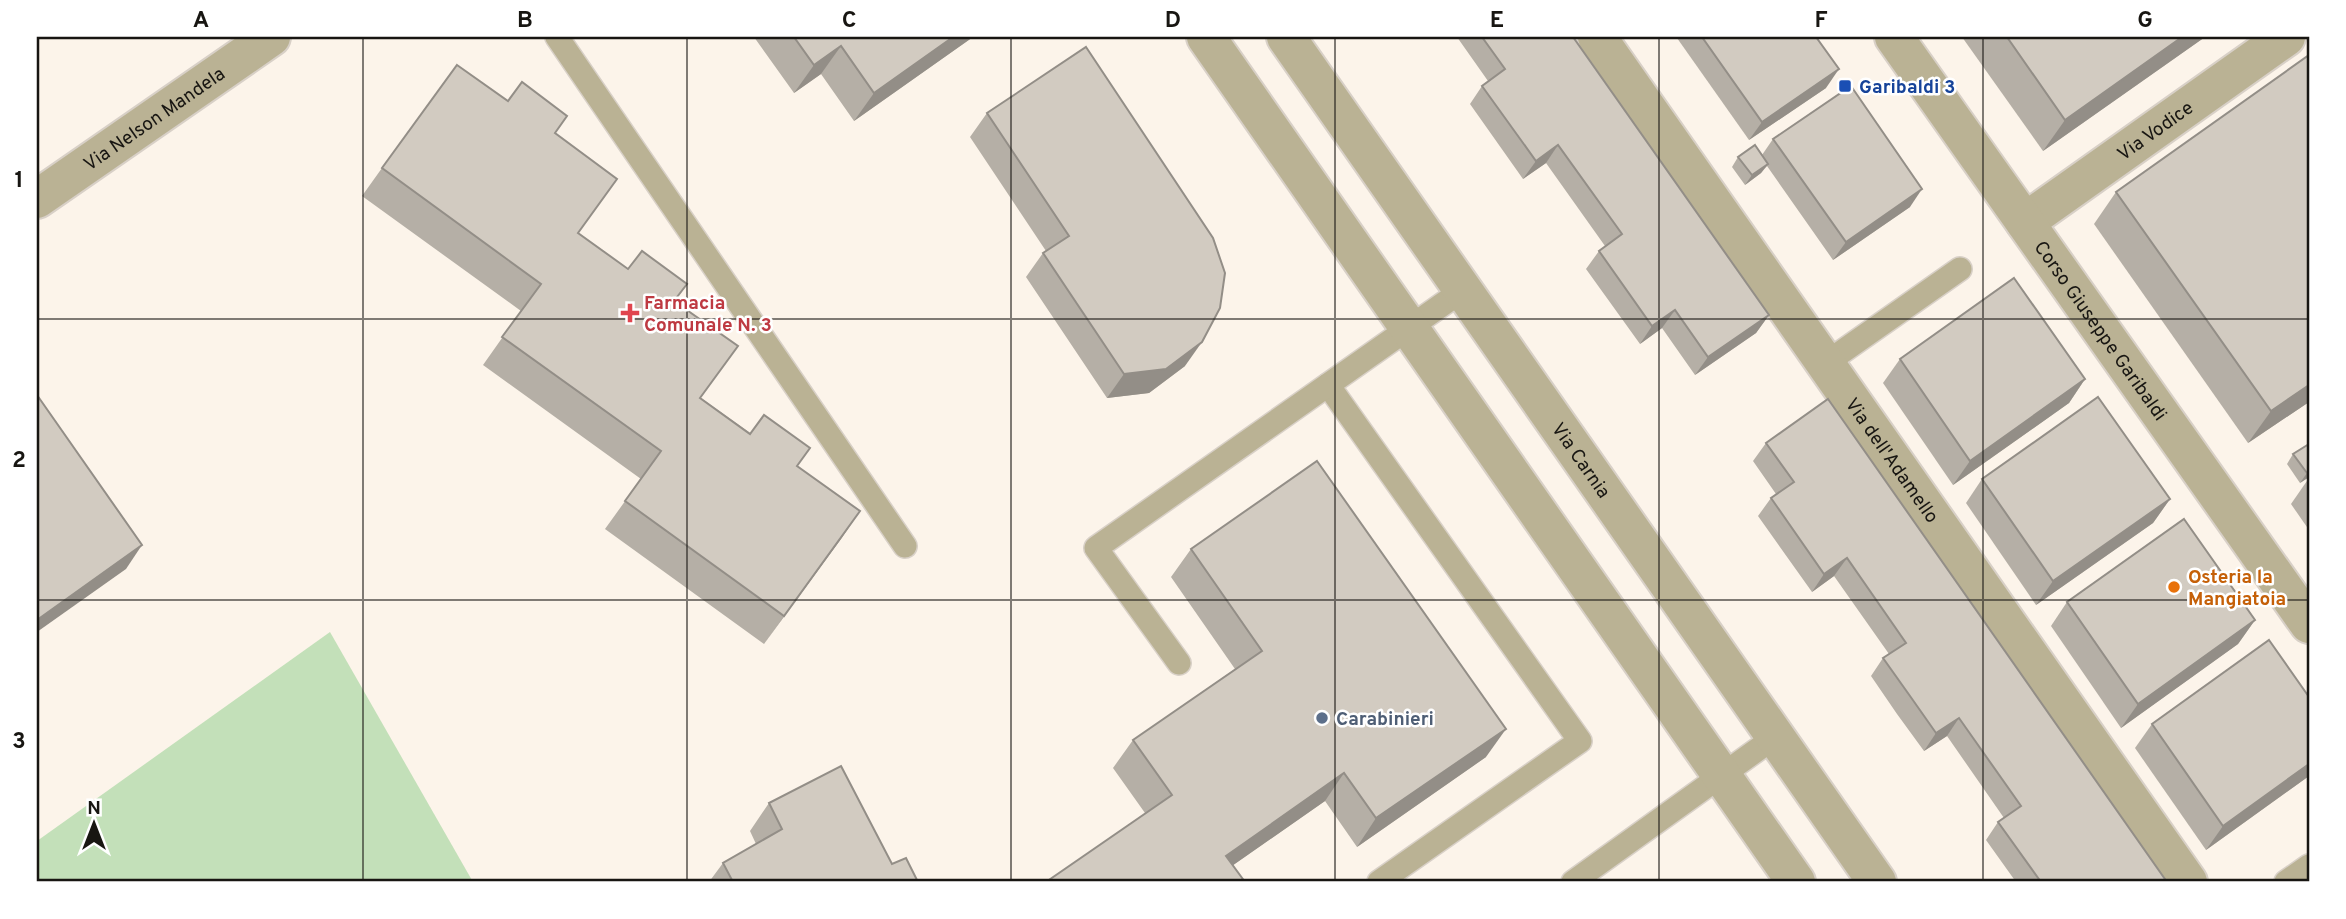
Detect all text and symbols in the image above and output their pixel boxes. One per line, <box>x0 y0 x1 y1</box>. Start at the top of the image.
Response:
text: A <box>193 7 209 36</box>
text: B <box>517 7 533 36</box>
text: C <box>842 7 856 36</box>
text: D <box>1165 7 1181 36</box>
text: E <box>1490 7 1504 36</box>
text: F <box>1814 7 1828 36</box>
text: G <box>2137 7 2153 36</box>
street label: Via Nelson Mandela <box>80 63 230 177</box>
place label: Garibaldi 3 <box>1859 76 1955 100</box>
marker: Garibaldi 3 <box>1837 78 1853 94</box>
street label: Via Vodice <box>2113 96 2199 167</box>
text: 1 <box>14 167 24 196</box>
street label: Corso Giuseppe Garibaldi <box>2028 237 2171 426</box>
place label: Farmacia Comunale N. 3 <box>644 292 772 338</box>
marker: Farmacia Comunale N. 3 <box>622 305 638 321</box>
street label: Via dell'Adamello <box>1839 394 1943 528</box>
street label: Via Carnia <box>1545 418 1615 504</box>
text: 2 <box>12 447 26 476</box>
place label: Osteria la Mangiatoia <box>2188 566 2286 612</box>
marker: Osteria la Mangiatoia <box>2166 579 2182 595</box>
place label: Carabinieri <box>1336 708 1434 732</box>
marker: Carabinieri <box>1314 710 1330 726</box>
text: 3 <box>12 728 26 757</box>
north arrow <box>60 790 130 860</box>
text: N <box>87 797 101 821</box>

